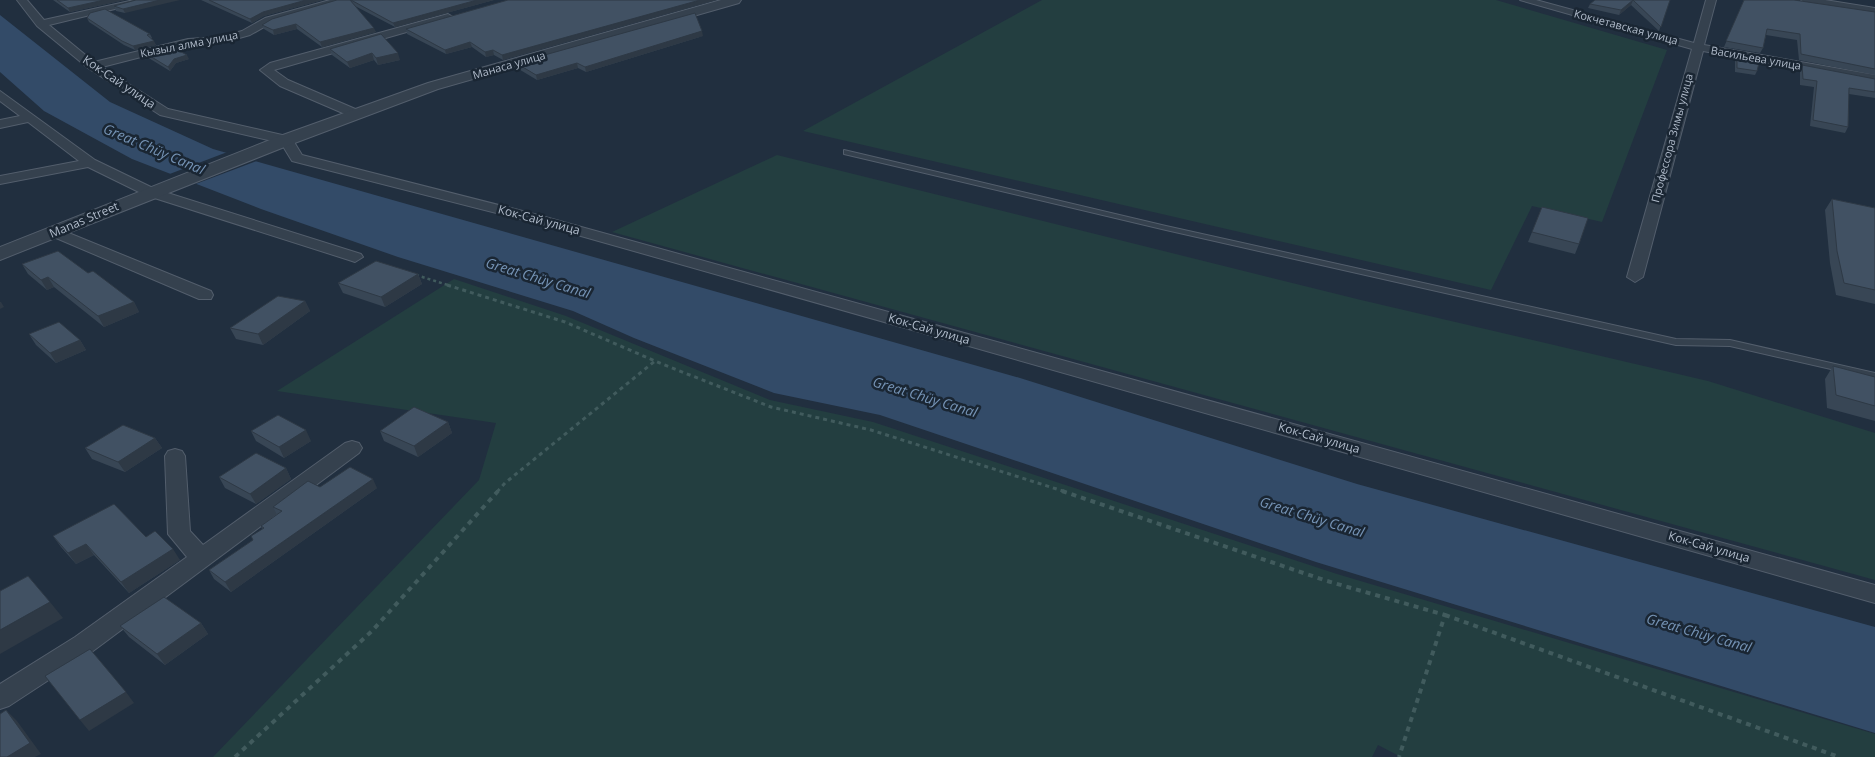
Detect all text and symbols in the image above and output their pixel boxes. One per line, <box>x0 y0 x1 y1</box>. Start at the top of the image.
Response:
street label: Кокчетавская улица <box>1572 5 1680 48</box>
street label: Кызыл алма улица <box>139 27 239 60</box>
street label: Васильева улица <box>1710 42 1802 73</box>
street label: Манаса улица <box>471 47 547 82</box>
street label: Кок-Сай улица <box>80 51 159 112</box>
street label: Профессора Зимы улица <box>1647 72 1696 204</box>
water label: Great Chüy Canal <box>101 119 208 179</box>
street label: Manas Street <box>46 197 121 242</box>
street label: Кок-Сай улица <box>496 200 582 239</box>
water label: Great Chüy Canal <box>484 253 593 303</box>
street label: Кок-Сай улица <box>886 309 972 348</box>
water label: Great Chüy Canal <box>871 372 980 422</box>
street label: Кок-Сай улица <box>1276 418 1362 457</box>
water label: Great Chüy Canal <box>1258 492 1367 542</box>
street label: Кок-Сай улица <box>1666 527 1752 566</box>
water label: Great Chüy Canal <box>1644 608 1754 657</box>

